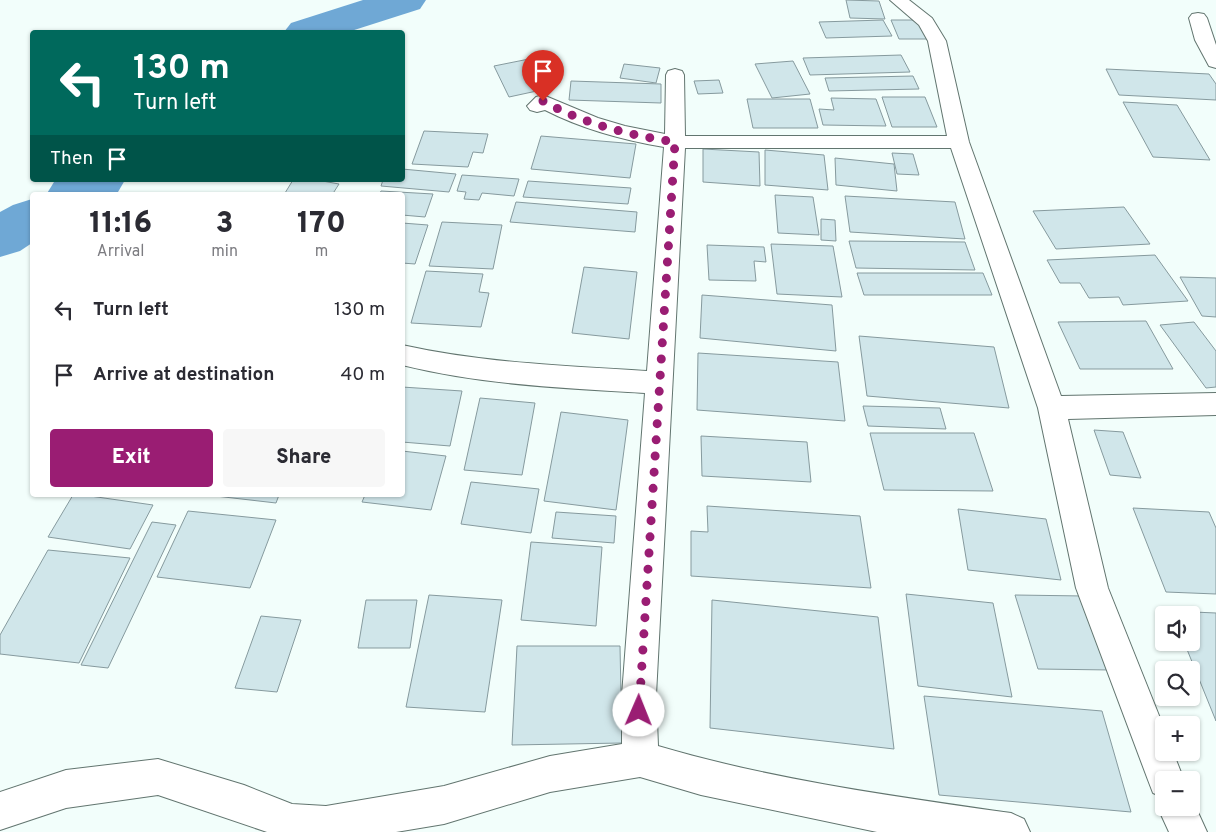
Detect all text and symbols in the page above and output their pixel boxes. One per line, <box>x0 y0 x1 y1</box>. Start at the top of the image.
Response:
text: 130 m <box>133 47 230 91</box>
icon: left <box>50 50 115 115</box>
pin <box>522 50 564 101</box>
icon: arrive <box>529 57 557 85</box>
text: Turn left <box>133 90 216 117</box>
icon: arrive <box>103 145 131 173</box>
text: Then <box>50 147 93 171</box>
text: 11:16 <box>89 206 152 243</box>
text: 3 <box>216 206 234 243</box>
text: 170 <box>297 206 346 243</box>
text: Arrival <box>97 242 144 262</box>
text: min <box>211 242 238 262</box>
text: m <box>315 242 328 262</box>
icon: left <box>50 296 78 324</box>
text: Turn left <box>93 298 169 322</box>
text: 130 m <box>334 298 385 322</box>
icon: arrive <box>50 361 78 389</box>
text: Arrive at destination <box>93 363 274 387</box>
text: 40 m <box>340 363 385 387</box>
button: Exit <box>50 429 213 487</box>
button: Share <box>223 429 385 487</box>
map controls <box>1155 606 1200 816</box>
button: sound <box>1155 606 1200 651</box>
button: search <box>1155 661 1200 706</box>
position arrow <box>612 684 664 736</box>
button: + <box>1155 716 1200 761</box>
button: − <box>1155 771 1200 816</box>

